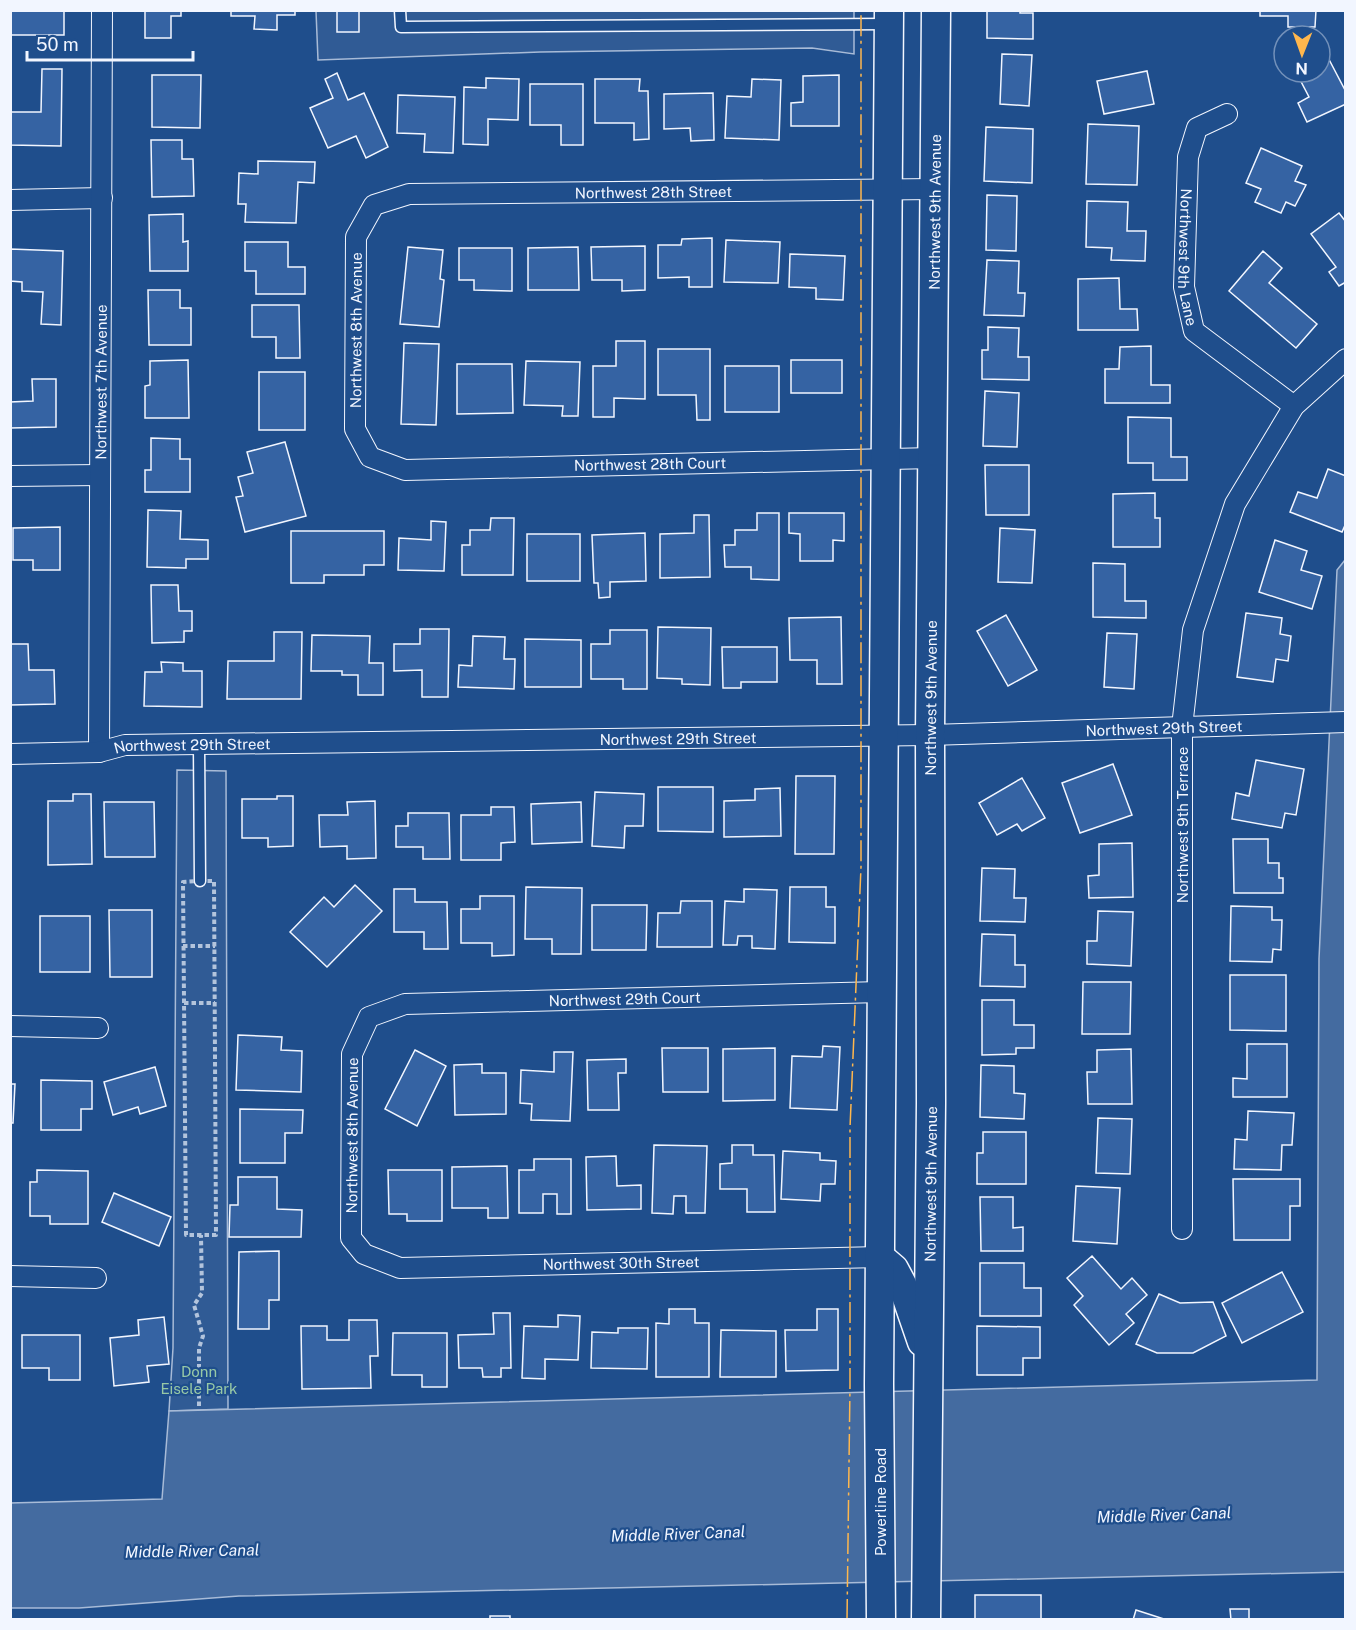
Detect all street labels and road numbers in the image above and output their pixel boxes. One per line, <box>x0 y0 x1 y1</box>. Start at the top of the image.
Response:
street label: Northwest 9th Avenue <box>925 134 943 290</box>
street label: Northwest 28th Street <box>575 182 732 201</box>
street label: Northwest 9th Lane <box>1175 188 1201 327</box>
street label: Northwest 8th Avenue <box>347 252 364 408</box>
street label: Northwest 7th Avenue <box>92 304 109 460</box>
street label: Northwest 28th Court <box>574 454 726 474</box>
street label: Northwest 9th Avenue <box>921 620 939 776</box>
street label: Northwest 29th Street <box>1085 717 1243 739</box>
street label: Northwest 29th Street <box>599 729 757 748</box>
street label: Northwest 29th Street <box>112 735 271 756</box>
street label: Northwest 9th Terrace <box>1174 747 1191 903</box>
street label: Northwest 29th Court <box>548 988 701 1009</box>
street label: Northwest 8th Avenue <box>343 1057 360 1213</box>
street label: Northwest 9th Avenue <box>921 1106 939 1262</box>
street label: Northwest 30th Street <box>542 1253 700 1273</box>
street label: Powerline Road <box>872 1448 889 1556</box>

